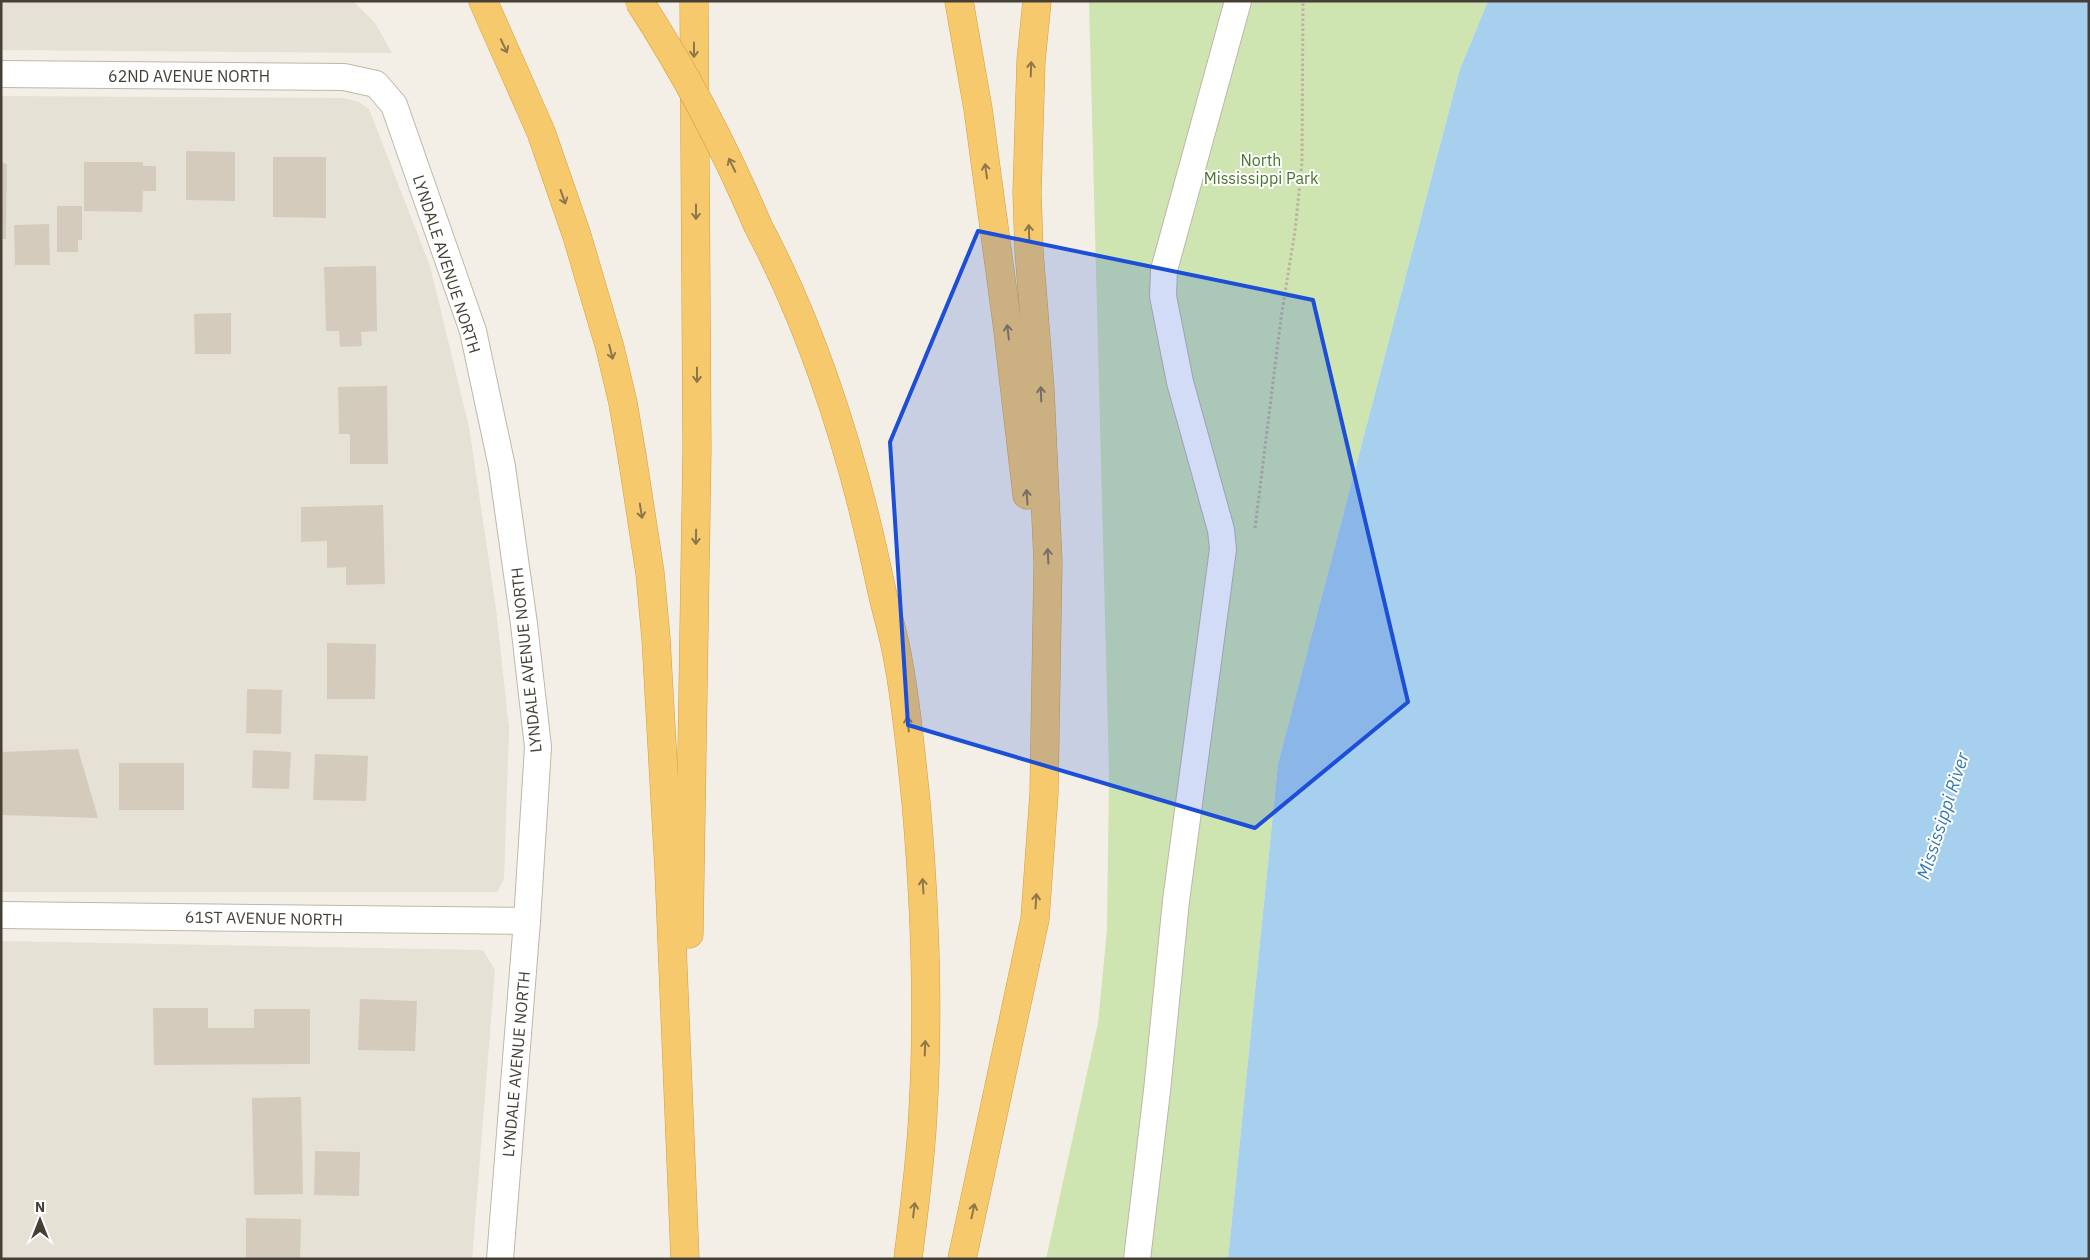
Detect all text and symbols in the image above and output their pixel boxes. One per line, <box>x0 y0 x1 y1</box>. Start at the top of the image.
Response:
one-way arrow <box>499 38 509 53</box>
one-way arrow <box>689 42 699 58</box>
one-way arrow <box>1026 62 1036 78</box>
street label: 62ND AVENUE NORTH <box>108 66 270 86</box>
park label: North Mississippi Park <box>1204 150 1319 188</box>
one-way arrow <box>726 158 736 173</box>
one-way arrow <box>981 163 991 179</box>
street label: LYNDALE AVENUE NORTH <box>409 172 485 356</box>
one-way arrow <box>559 188 568 204</box>
one-way arrow <box>691 204 701 220</box>
one-way arrow <box>1024 224 1033 240</box>
one-way arrow <box>1003 324 1013 340</box>
one-way arrow <box>606 343 616 359</box>
one-way arrow <box>692 366 702 383</box>
one-way arrow <box>1036 386 1045 402</box>
one-way arrow <box>1022 489 1031 505</box>
one-way arrow <box>636 503 646 519</box>
one-way arrow <box>691 529 701 545</box>
one-way arrow <box>1043 548 1052 564</box>
street label: LYNDALE AVENUE NORTH <box>506 566 546 754</box>
one-way arrow <box>903 716 913 732</box>
water label: Mississippi River <box>1911 749 1974 882</box>
one-way arrow <box>918 878 927 894</box>
one-way arrow <box>1031 894 1041 910</box>
street label: 61ST AVENUE NORTH <box>185 907 343 929</box>
street label: LYNDALE AVENUE NORTH <box>498 970 534 1158</box>
one-way arrow <box>921 1041 930 1057</box>
north arrow <box>15 1195 65 1245</box>
text: N <box>35 1198 45 1216</box>
one-way arrow <box>909 1203 919 1219</box>
one-way arrow <box>968 1204 978 1220</box>

